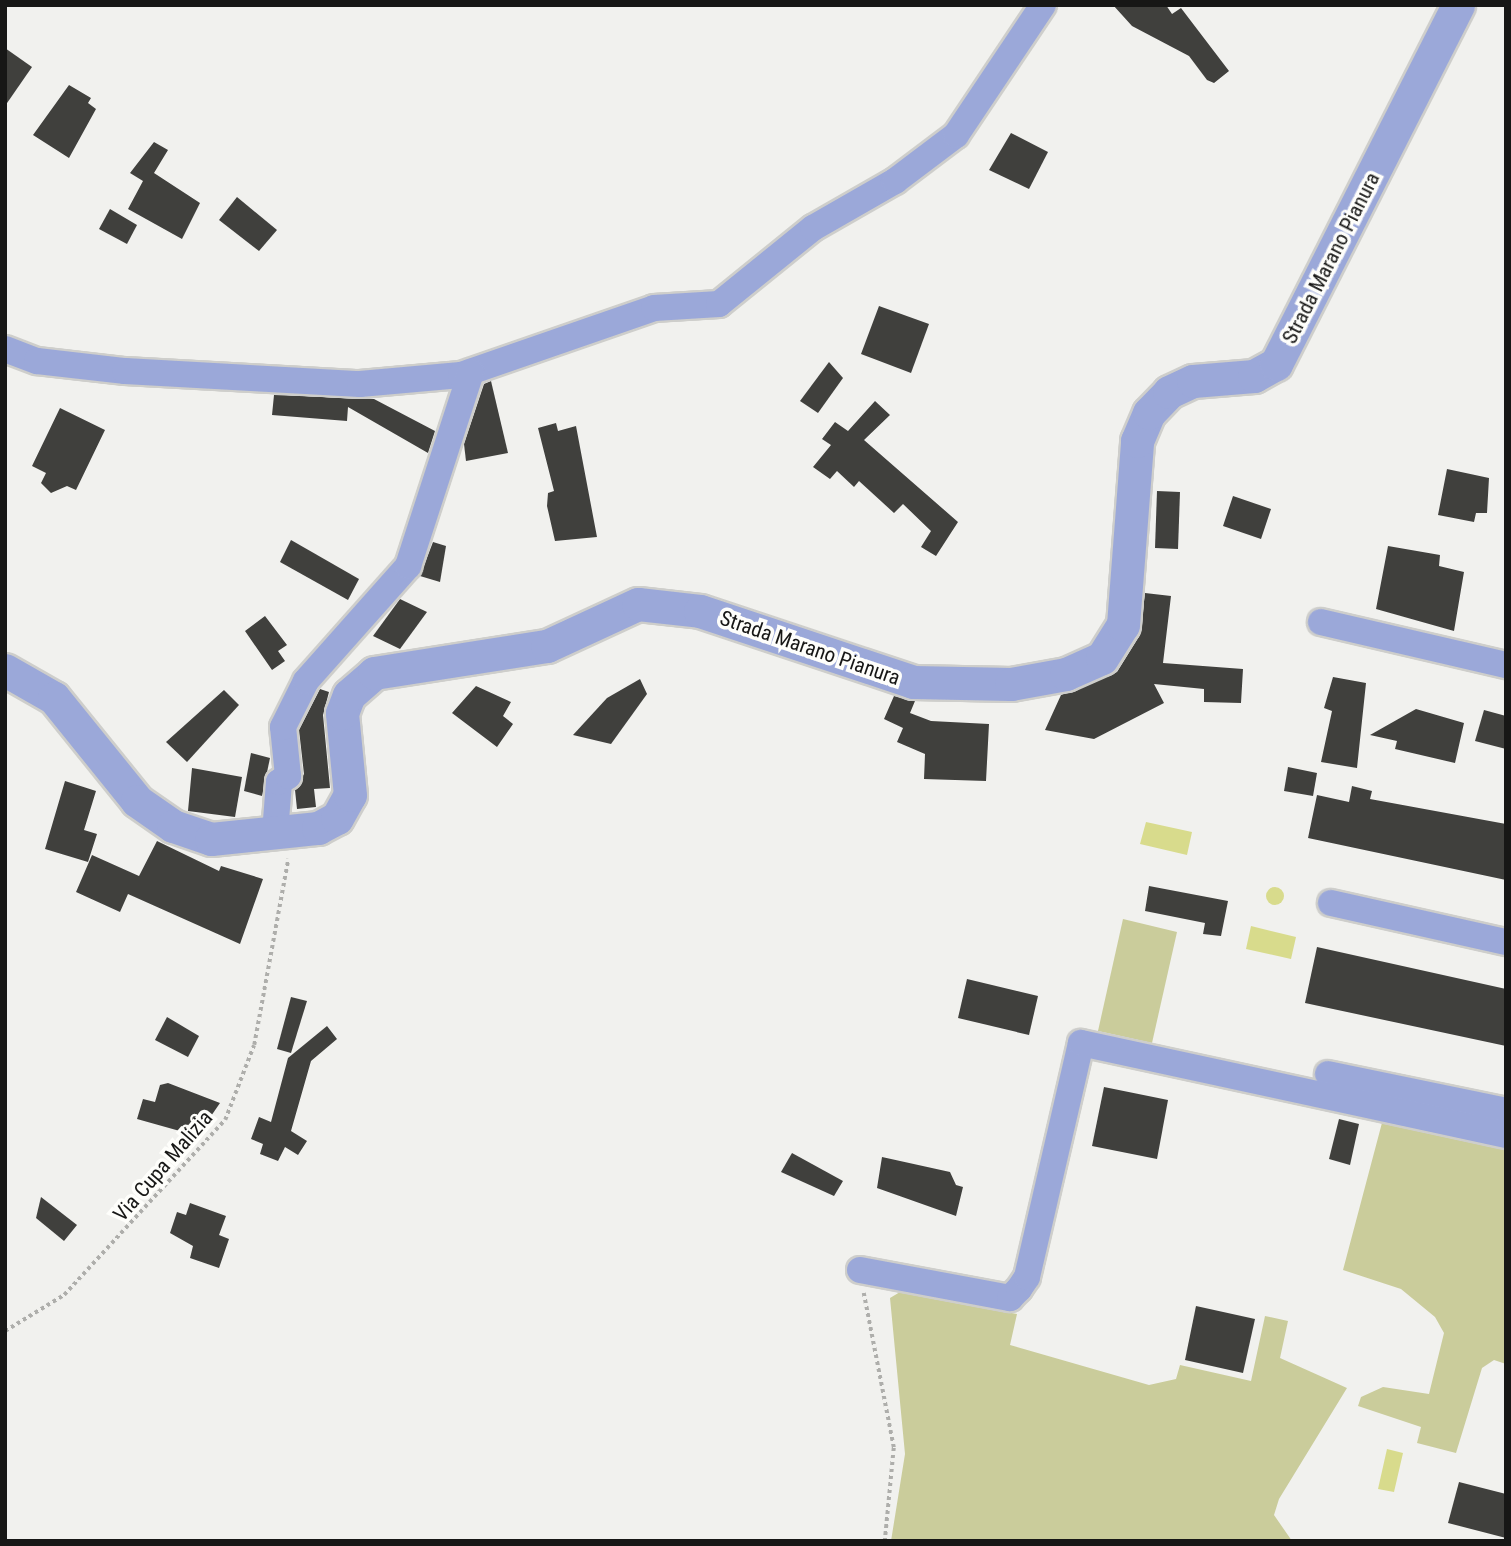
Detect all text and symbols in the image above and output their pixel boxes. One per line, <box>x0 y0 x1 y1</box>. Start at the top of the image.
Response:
street label: Strada Marano Pianura <box>1277 168 1385 348</box>
street label: Strada Marano Pianura <box>717 605 903 691</box>
street label: Via Cupa Malizia <box>108 1106 218 1226</box>

